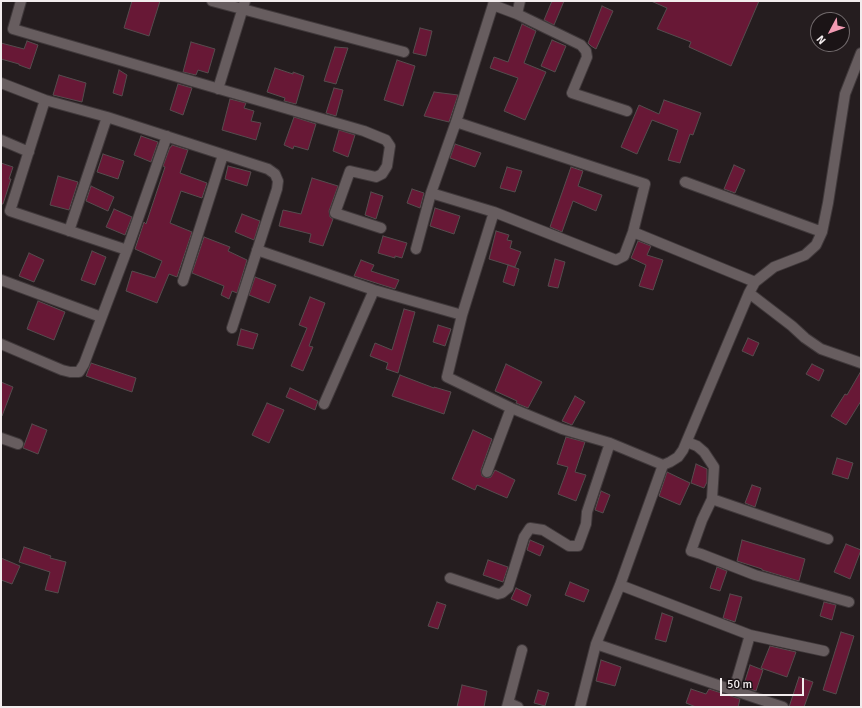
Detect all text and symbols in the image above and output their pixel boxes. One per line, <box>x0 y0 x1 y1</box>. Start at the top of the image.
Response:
north arrow <box>810 12 850 52</box>
text: N <box>814 32 829 47</box>
scale bar <box>722 670 806 696</box>
text: 50 m <box>727 677 752 692</box>

